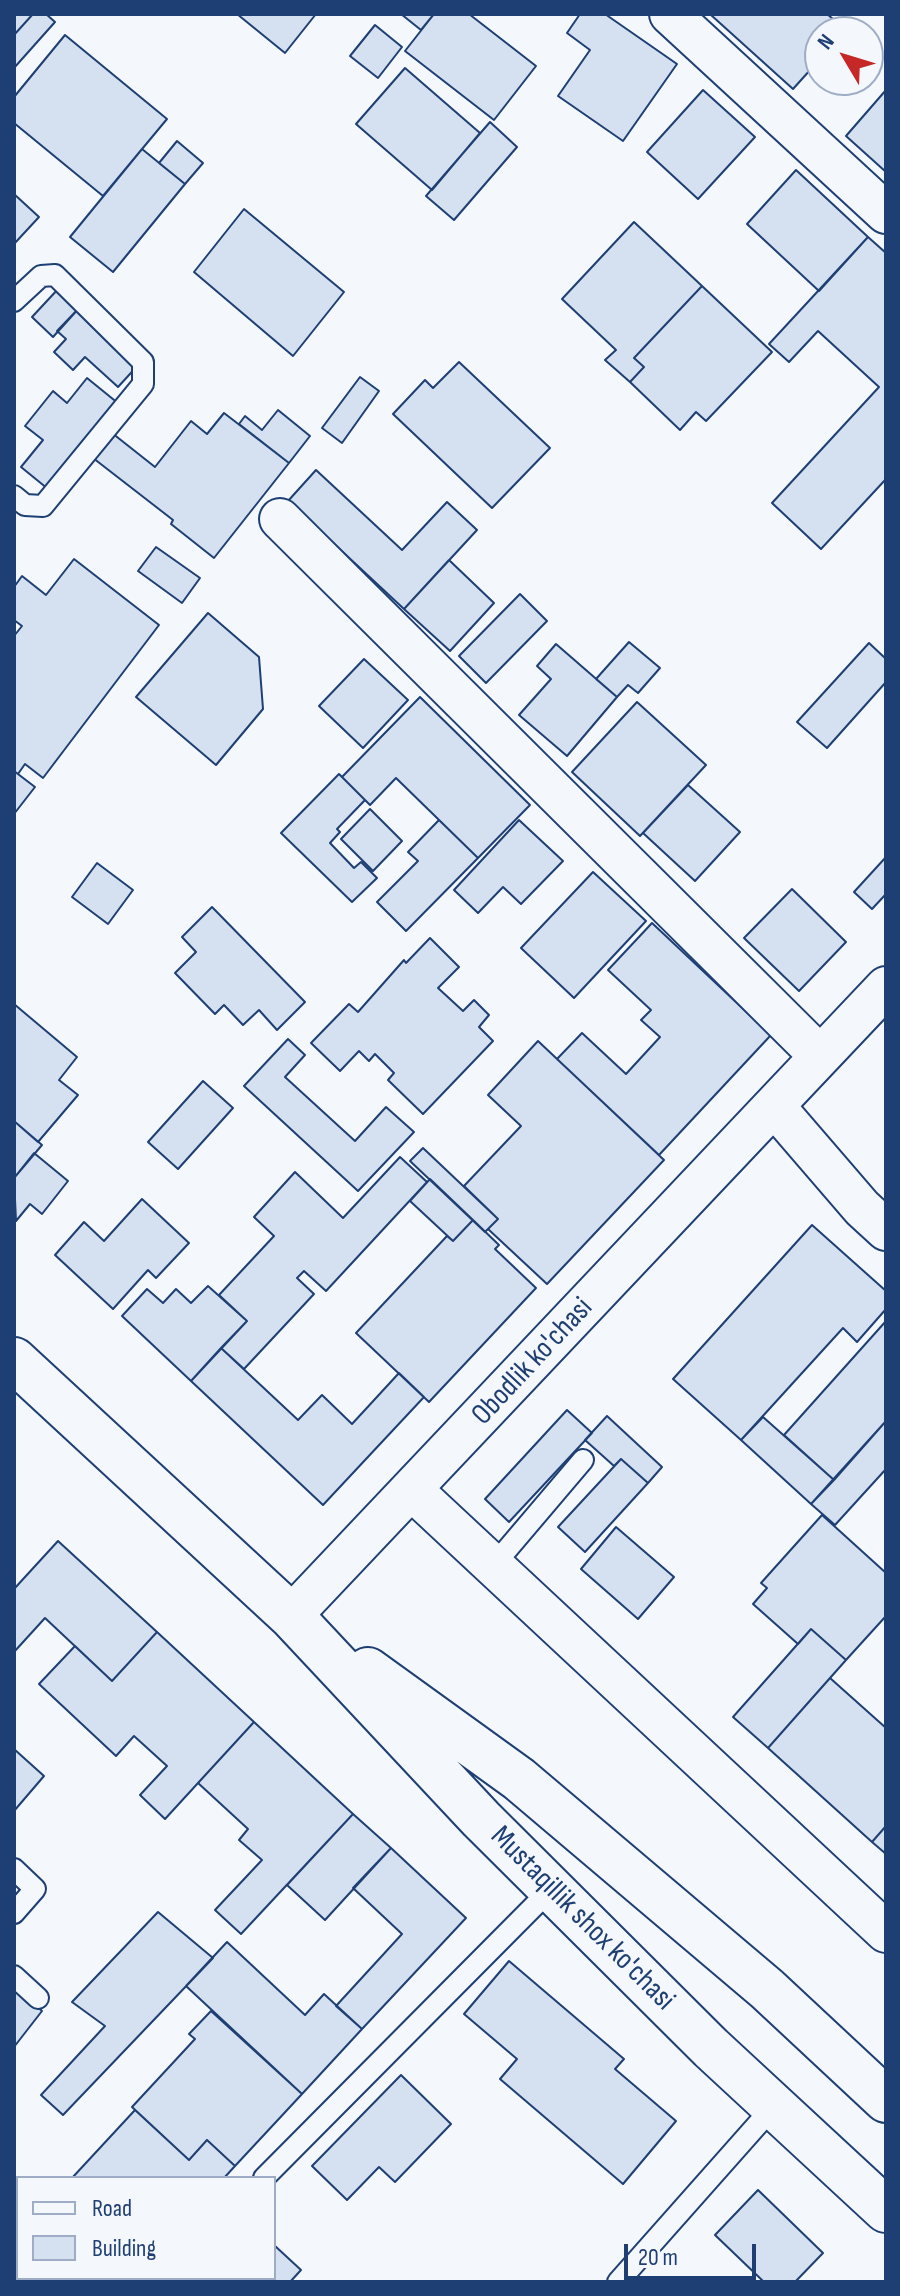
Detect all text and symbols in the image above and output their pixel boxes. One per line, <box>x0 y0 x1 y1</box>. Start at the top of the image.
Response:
north arrow <box>804 16 884 96</box>
text: N <box>812 29 841 55</box>
street label: Obodlik ko'chasi <box>465 1291 601 1433</box>
street label: Mustaqillik shox ko'chasi <box>482 1819 682 2019</box>
legend <box>16 2176 276 2280</box>
text: Road <box>92 2194 132 2223</box>
scale bar <box>628 2228 760 2278</box>
text: Building <box>92 2234 156 2263</box>
text: 20 m <box>638 2243 678 2272</box>

